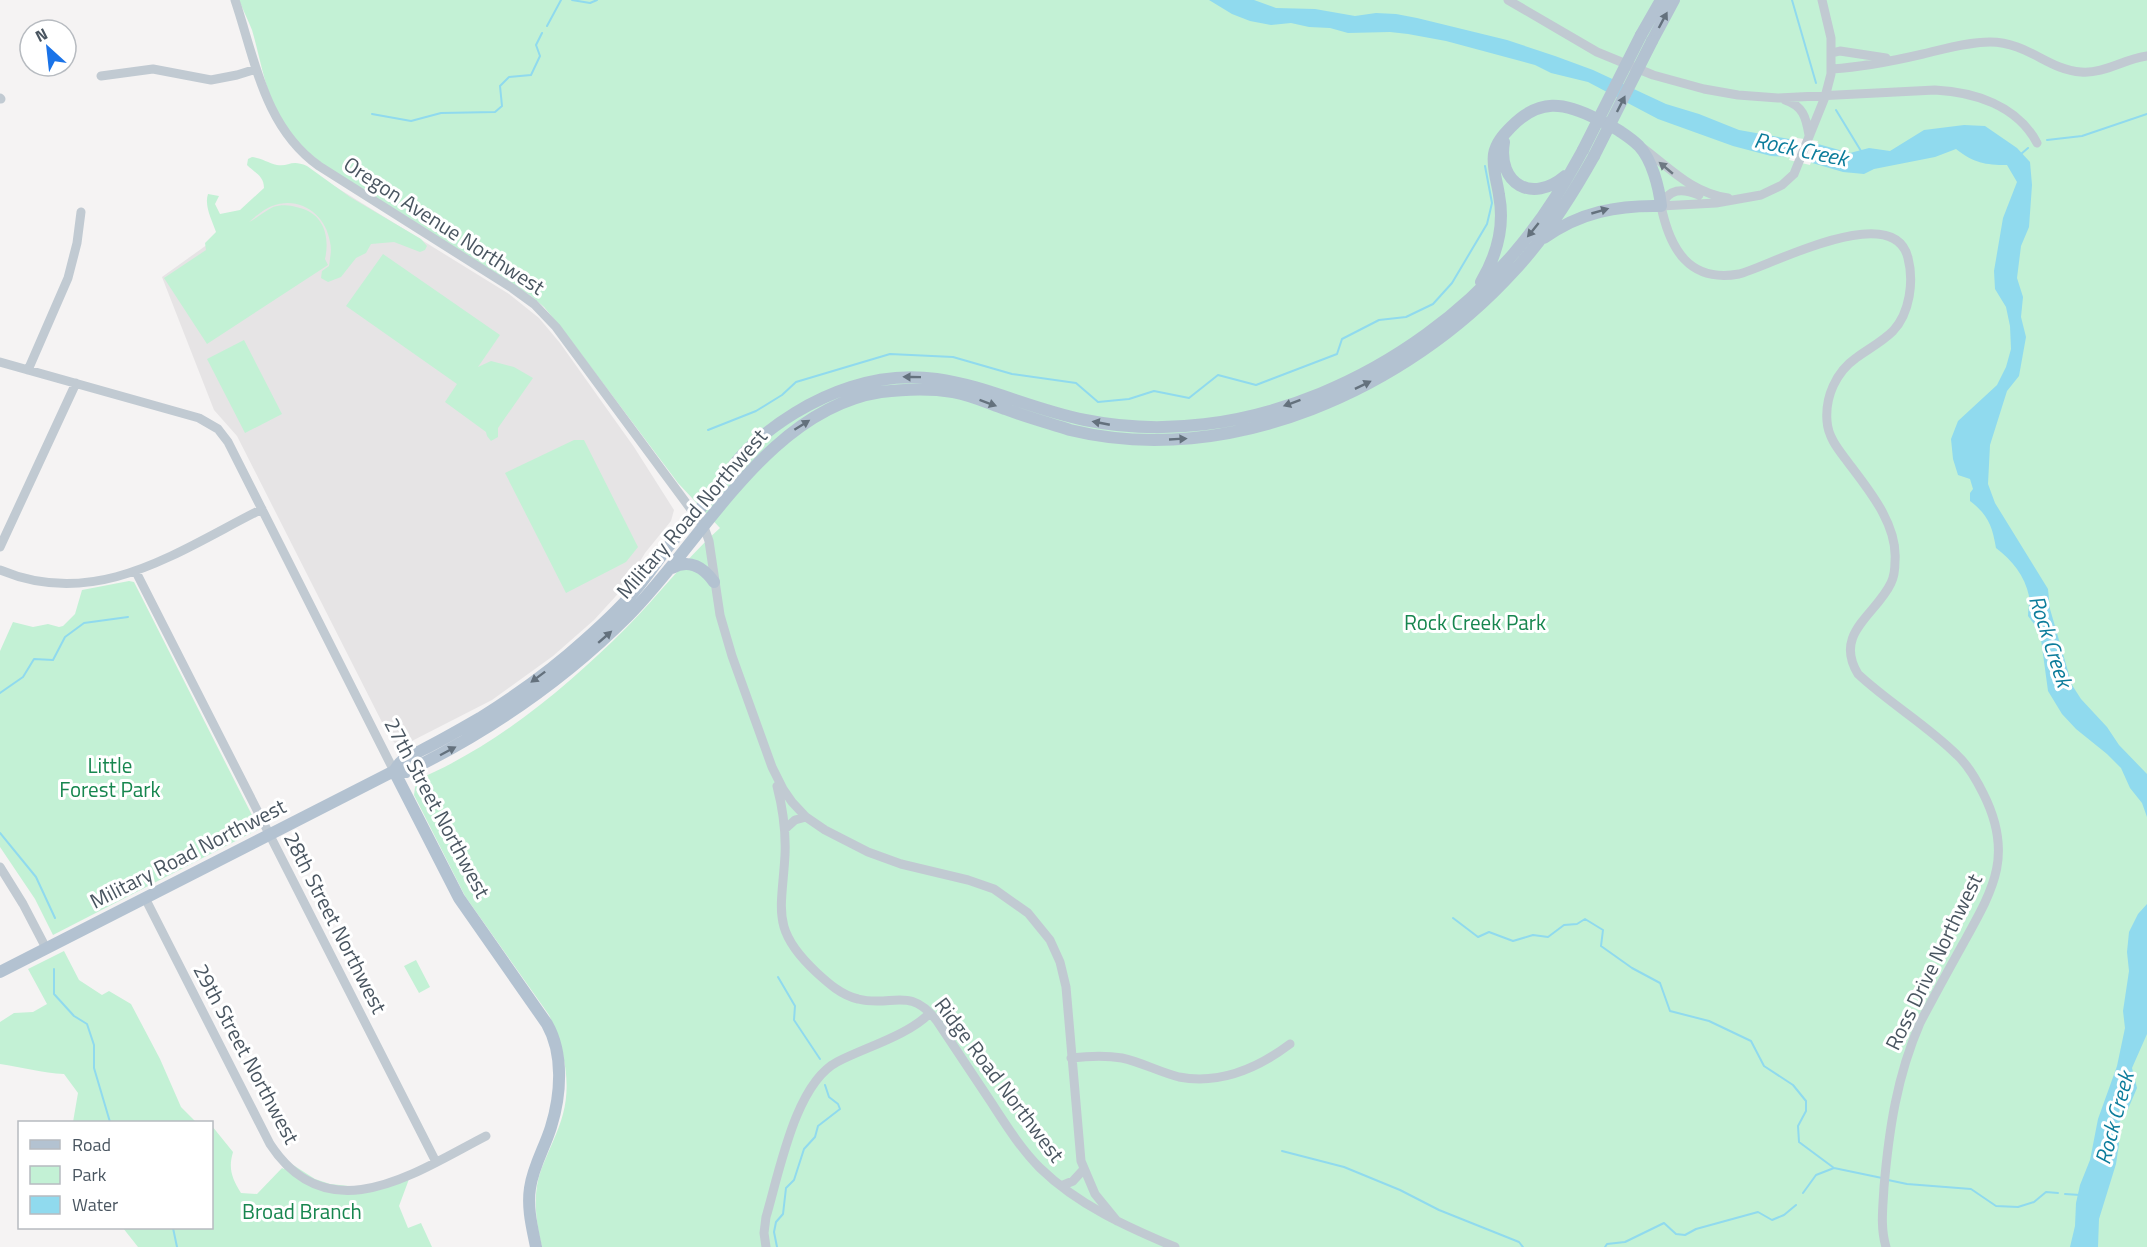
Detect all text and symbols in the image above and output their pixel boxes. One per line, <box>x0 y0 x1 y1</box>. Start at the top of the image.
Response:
one-way arrow <box>1658 12 1668 29</box>
north arrow <box>18 18 78 78</box>
text: N <box>31 21 52 48</box>
one-way arrow <box>1616 95 1625 112</box>
water label: Rock Creek <box>1751 123 1853 176</box>
street label: Oregon Avenue Northwest <box>338 148 552 303</box>
one-way arrow <box>1658 161 1674 174</box>
one-way arrow <box>1591 206 1609 215</box>
one-way arrow <box>1527 223 1539 238</box>
one-way arrow <box>903 373 922 382</box>
one-way arrow <box>1355 381 1372 390</box>
one-way arrow <box>979 398 997 408</box>
one-way arrow <box>1283 399 1301 409</box>
one-way arrow <box>1091 418 1110 427</box>
one-way arrow <box>794 420 810 431</box>
street label: Military Road Northwest <box>608 421 775 605</box>
one-way arrow <box>1168 435 1187 444</box>
water label: Rock Creek <box>2020 591 2082 693</box>
park label: Rock Creek Park <box>1404 606 1546 638</box>
one-way arrow <box>597 631 612 644</box>
one-way arrow <box>531 671 546 683</box>
street label: 27th Street Northwest <box>377 712 499 904</box>
one-way arrow <box>439 747 456 756</box>
park label: Little Forest Park <box>59 749 161 805</box>
street label: Military Road Northwest <box>84 789 292 916</box>
street label: 28th Street Northwest <box>276 826 396 1020</box>
street label: Ross Drive Northwest <box>1876 867 1990 1055</box>
street label: 29th Street Northwest <box>186 958 308 1150</box>
street label: Ridge Road Northwest <box>927 990 1073 1169</box>
water label: Rock Creek <box>2085 1066 2143 1168</box>
legend <box>18 1121 213 1229</box>
text: Road <box>72 1131 111 1158</box>
text: Park <box>72 1161 107 1188</box>
text: Water <box>72 1191 118 1218</box>
park label: Broad Branch <box>242 1195 362 1227</box>

